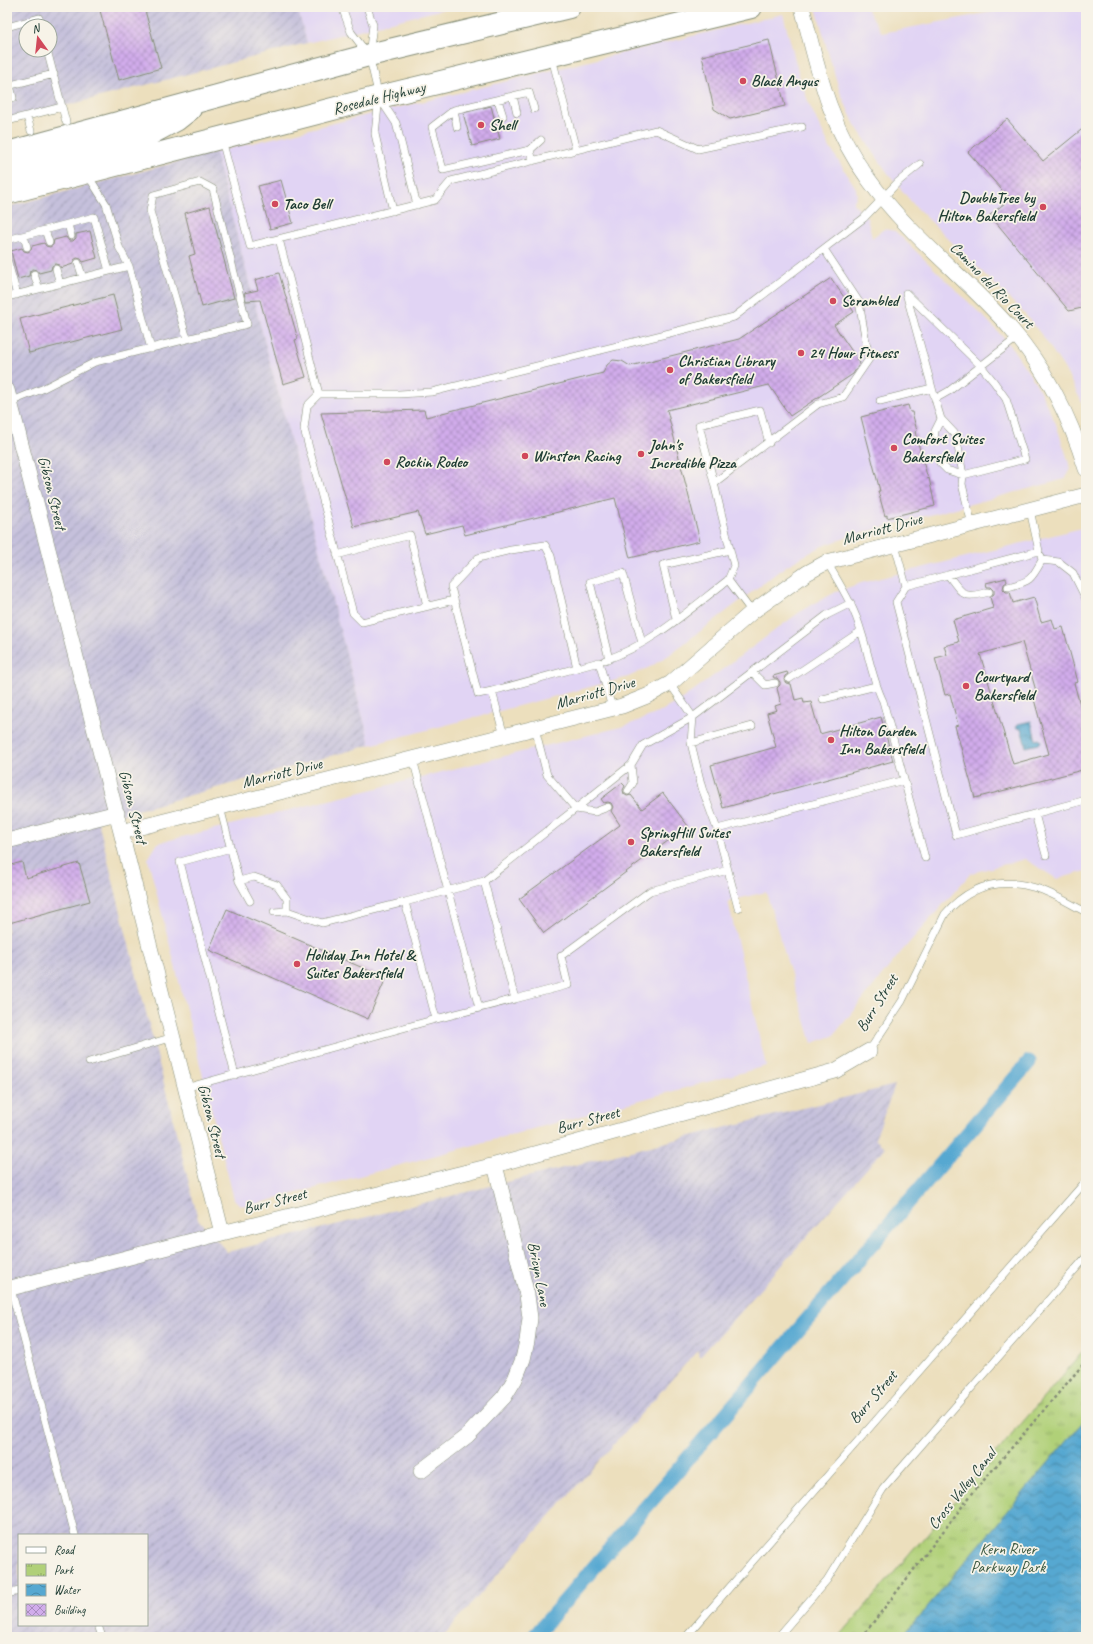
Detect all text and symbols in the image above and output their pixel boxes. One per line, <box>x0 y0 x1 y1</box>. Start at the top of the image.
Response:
north arrow <box>18 18 58 58</box>
text: N <box>30 20 43 36</box>
place label: Black Angus <box>751 71 819 91</box>
street label: Rosedale Highway <box>331 76 429 119</box>
marker: Black Angus <box>738 76 748 86</box>
place label: Shell <box>489 115 519 135</box>
marker: Shell <box>476 120 486 130</box>
place label: DoubleTree by Hilton Bakersfield <box>937 188 1038 226</box>
place label: Taco Bell <box>283 194 334 214</box>
marker: Taco Bell <box>270 199 280 209</box>
marker: DoubleTree by Hilton Bakersfield <box>1038 202 1048 212</box>
street label: Camino del Rio Court <box>946 237 1040 334</box>
place label: Scrambled <box>841 291 901 311</box>
marker: Scrambled <box>828 296 838 306</box>
place label: 24 Hour Fitness <box>809 343 900 363</box>
marker: 24 Hour Fitness <box>796 348 806 358</box>
place label: Christian Library of Bakersfield <box>678 351 776 389</box>
marker: Christian Library of Bakersfield <box>665 365 675 375</box>
place label: Comfort Suites Bakersfield <box>902 429 985 467</box>
place label: John's Incredible Pizza <box>648 435 737 473</box>
marker: Comfort Suites Bakersfield <box>889 443 899 453</box>
place label: Winston Racing <box>533 446 622 466</box>
marker: John's Incredible Pizza <box>636 449 646 459</box>
marker: Winston Racing <box>520 451 530 461</box>
place label: Rockin Rodeo <box>395 452 470 472</box>
street label: Gibson Street <box>33 454 71 534</box>
marker: Rockin Rodeo <box>382 457 392 467</box>
street label: Marriott Drive <box>840 508 926 549</box>
place label: Courtyard Bakersfield <box>974 667 1037 705</box>
street label: Marriott Drive <box>553 672 639 714</box>
marker: Courtyard Bakersfield <box>961 681 971 691</box>
place label: Hilton Garden Inn Bakersfield <box>839 721 927 759</box>
marker: Hilton Garden Inn Bakersfield <box>826 735 836 745</box>
street label: Marriott Drive <box>240 753 326 793</box>
street label: Gibson Street <box>114 768 152 848</box>
place label: SpringHill Suites Bakersfield <box>639 823 732 861</box>
marker: SpringHill Suites Bakersfield <box>626 837 636 847</box>
place label: Holiday Inn Hotel & Suites Bakersfield <box>305 945 417 983</box>
marker: Holiday Inn Hotel & Suites Bakersfield <box>292 959 302 969</box>
street label: Burr Street <box>852 969 903 1036</box>
street label: Gibson Street <box>193 1082 231 1162</box>
street label: Burr Street <box>554 1102 623 1138</box>
street label: Burr Street <box>241 1183 310 1218</box>
street label: Bricyn Lane <box>523 1240 555 1310</box>
street label: Burr Street <box>844 1365 903 1428</box>
street label: Cross Valley Canal <box>923 1442 1003 1533</box>
legend <box>18 1534 148 1626</box>
park label: Kern River Parkway Park <box>971 1539 1046 1577</box>
text: Road <box>54 1542 76 1558</box>
text: Park <box>54 1562 75 1578</box>
text: Water <box>54 1582 82 1598</box>
text: Building <box>54 1602 86 1618</box>

